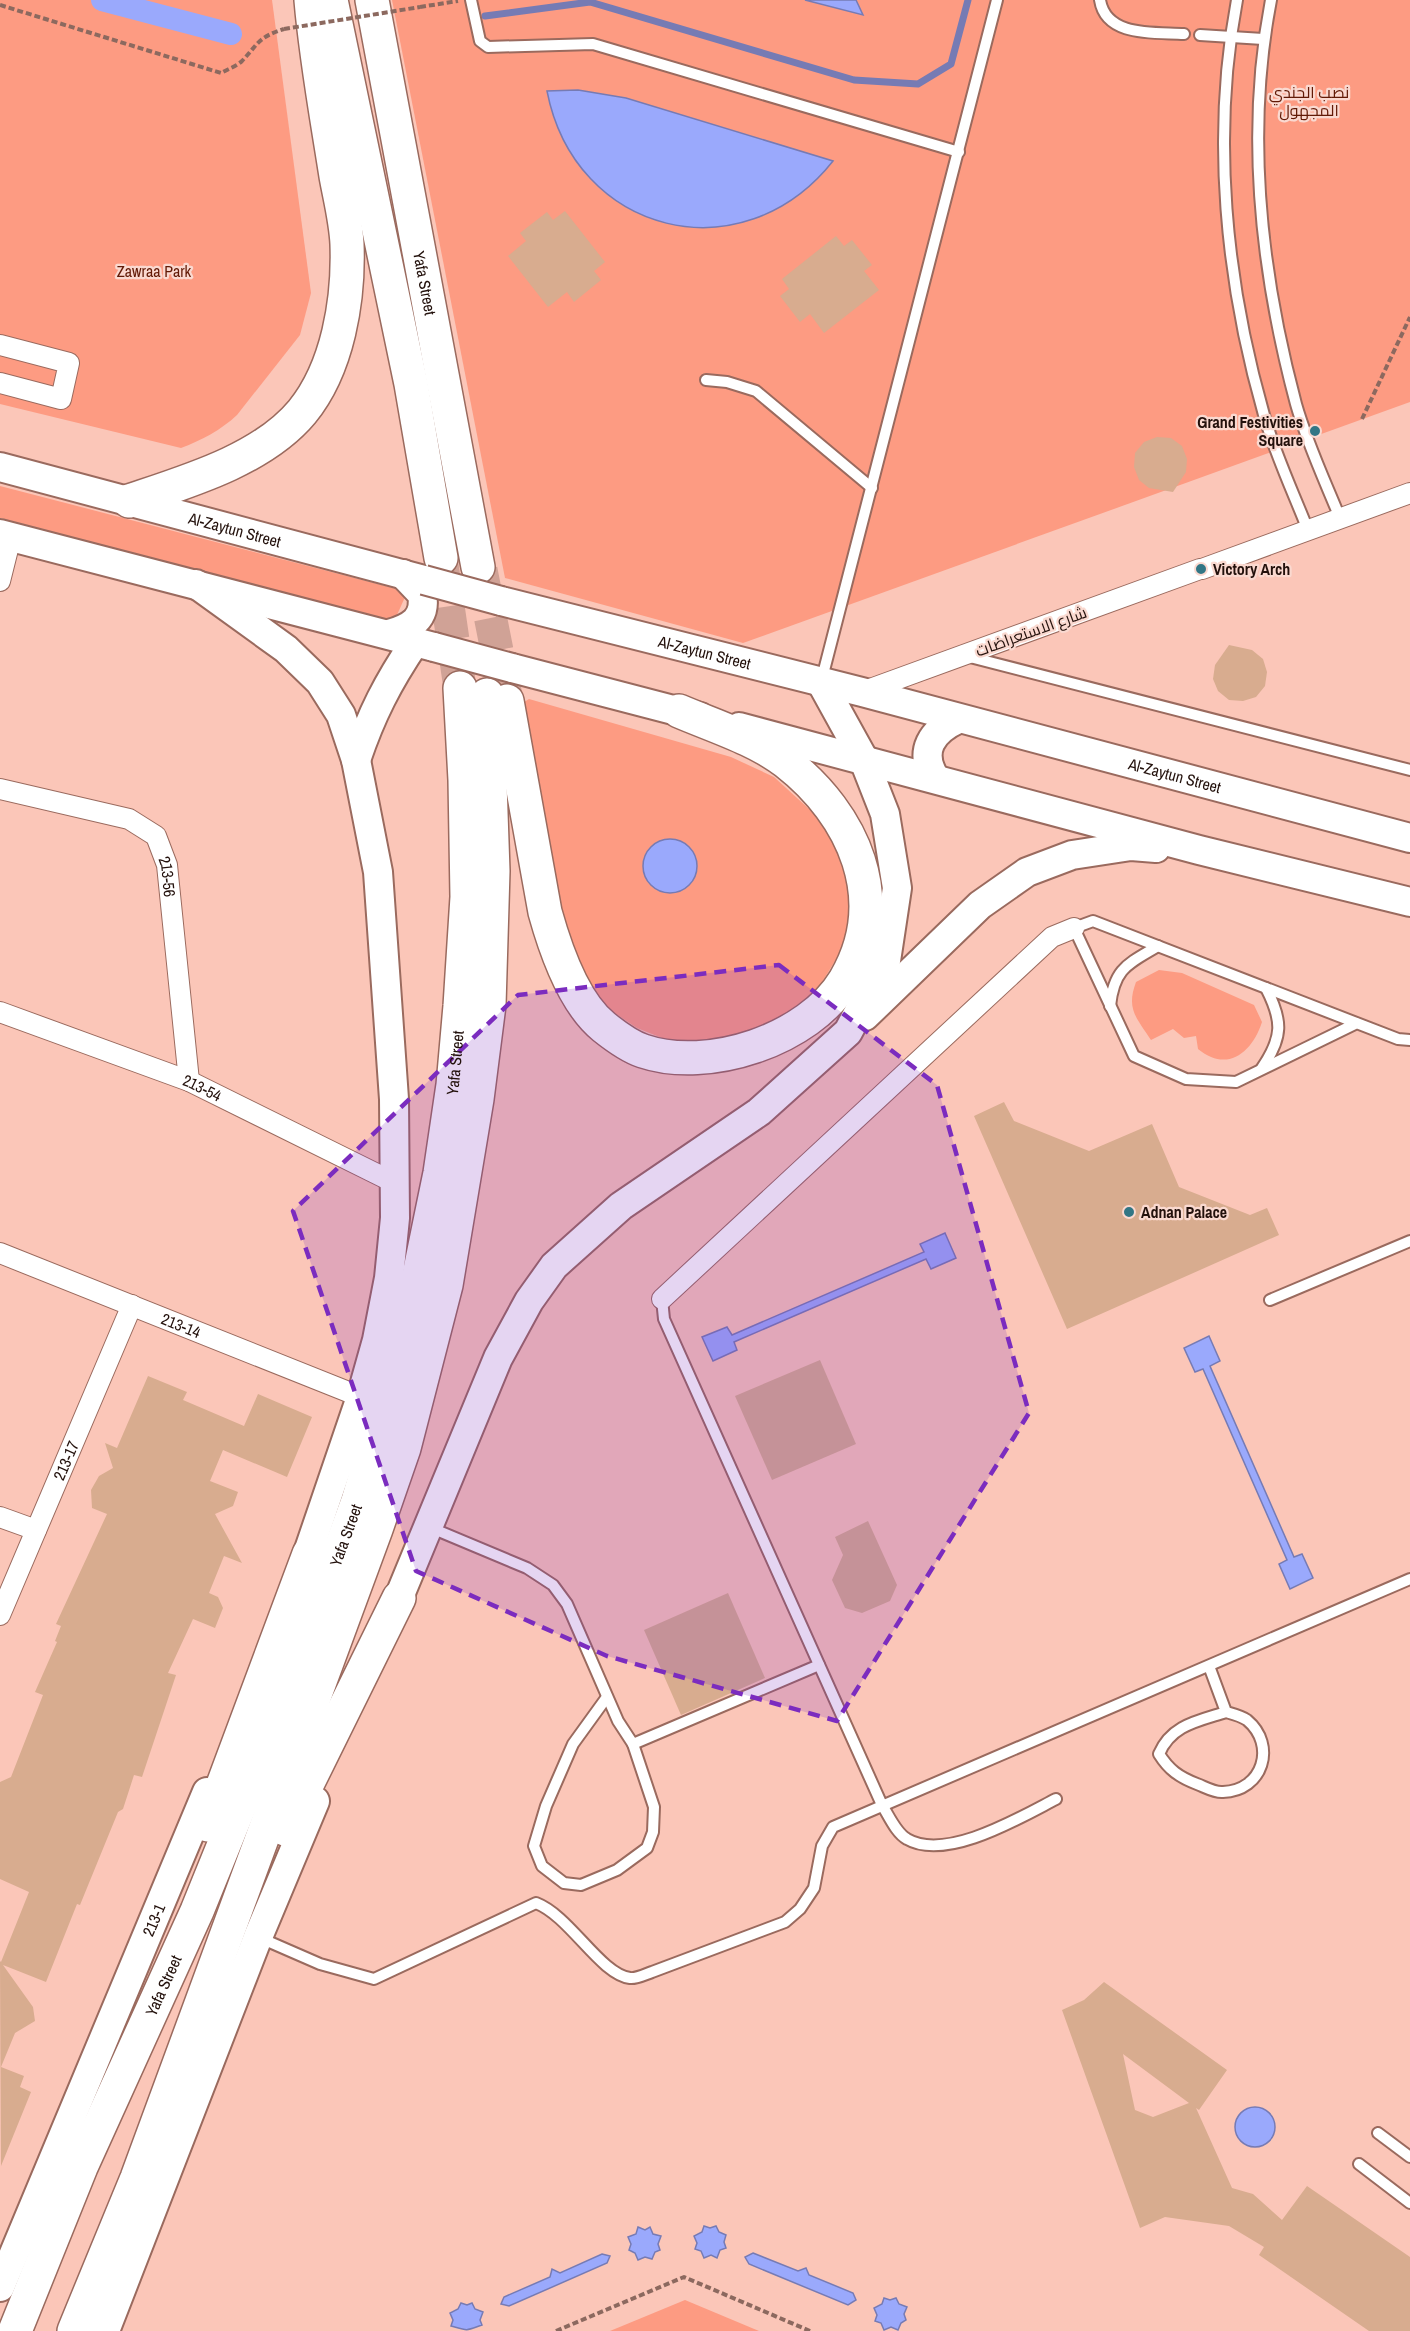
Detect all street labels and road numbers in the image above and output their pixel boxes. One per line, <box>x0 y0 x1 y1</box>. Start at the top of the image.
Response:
street label: Yafa Street <box>408 249 442 317</box>
street label: Al-Zaytun Street <box>185 506 284 553</box>
street label: شارع الاستعراضات <box>972 601 1090 662</box>
street label: Al-Zaytun Street <box>655 630 754 675</box>
street label: Al-Zaytun Street <box>1125 752 1224 798</box>
street label: 213-56 <box>154 853 181 898</box>
street label: Yafa Street <box>441 1029 469 1097</box>
street label: 213-54 <box>180 1069 225 1106</box>
street label: 213-14 <box>158 1307 204 1343</box>
street label: 213-17 <box>48 1437 84 1484</box>
street label: Yafa Street <box>324 1501 367 1569</box>
street label: 213-1 <box>137 1899 170 1940</box>
street label: Yafa Street <box>140 1951 187 2020</box>

